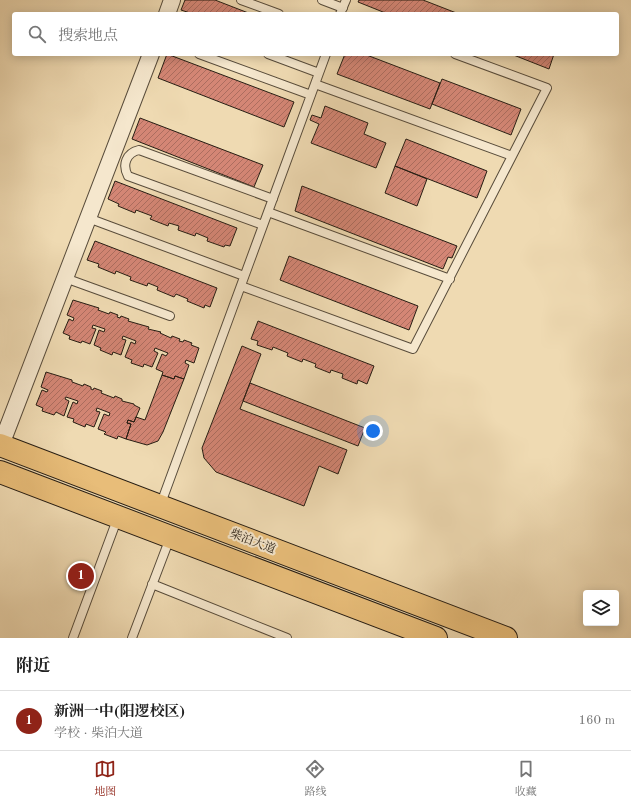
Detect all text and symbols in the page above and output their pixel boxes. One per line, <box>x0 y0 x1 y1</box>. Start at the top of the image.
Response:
search box <box>12 12 619 56</box>
icon: search <box>26 23 48 45</box>
text: 搜索地点 <box>58 29 118 44</box>
your location <box>363 421 383 441</box>
street label: 柴泊大道 <box>228 526 278 556</box>
pin: 1 <box>68 561 94 591</box>
map controls <box>583 590 619 626</box>
button: layers <box>583 590 619 626</box>
text: 附近 <box>16 658 50 675</box>
text: 新洲一中(阳逻校区) <box>54 705 185 720</box>
text: 1 <box>25 714 33 727</box>
text: 160 m <box>578 714 615 727</box>
text: 学校 · 柴泊大道 <box>54 727 143 740</box>
tab: 地图 <box>94 758 116 800</box>
tab: 路线 <box>304 758 326 800</box>
tab: 收藏 <box>515 758 537 800</box>

